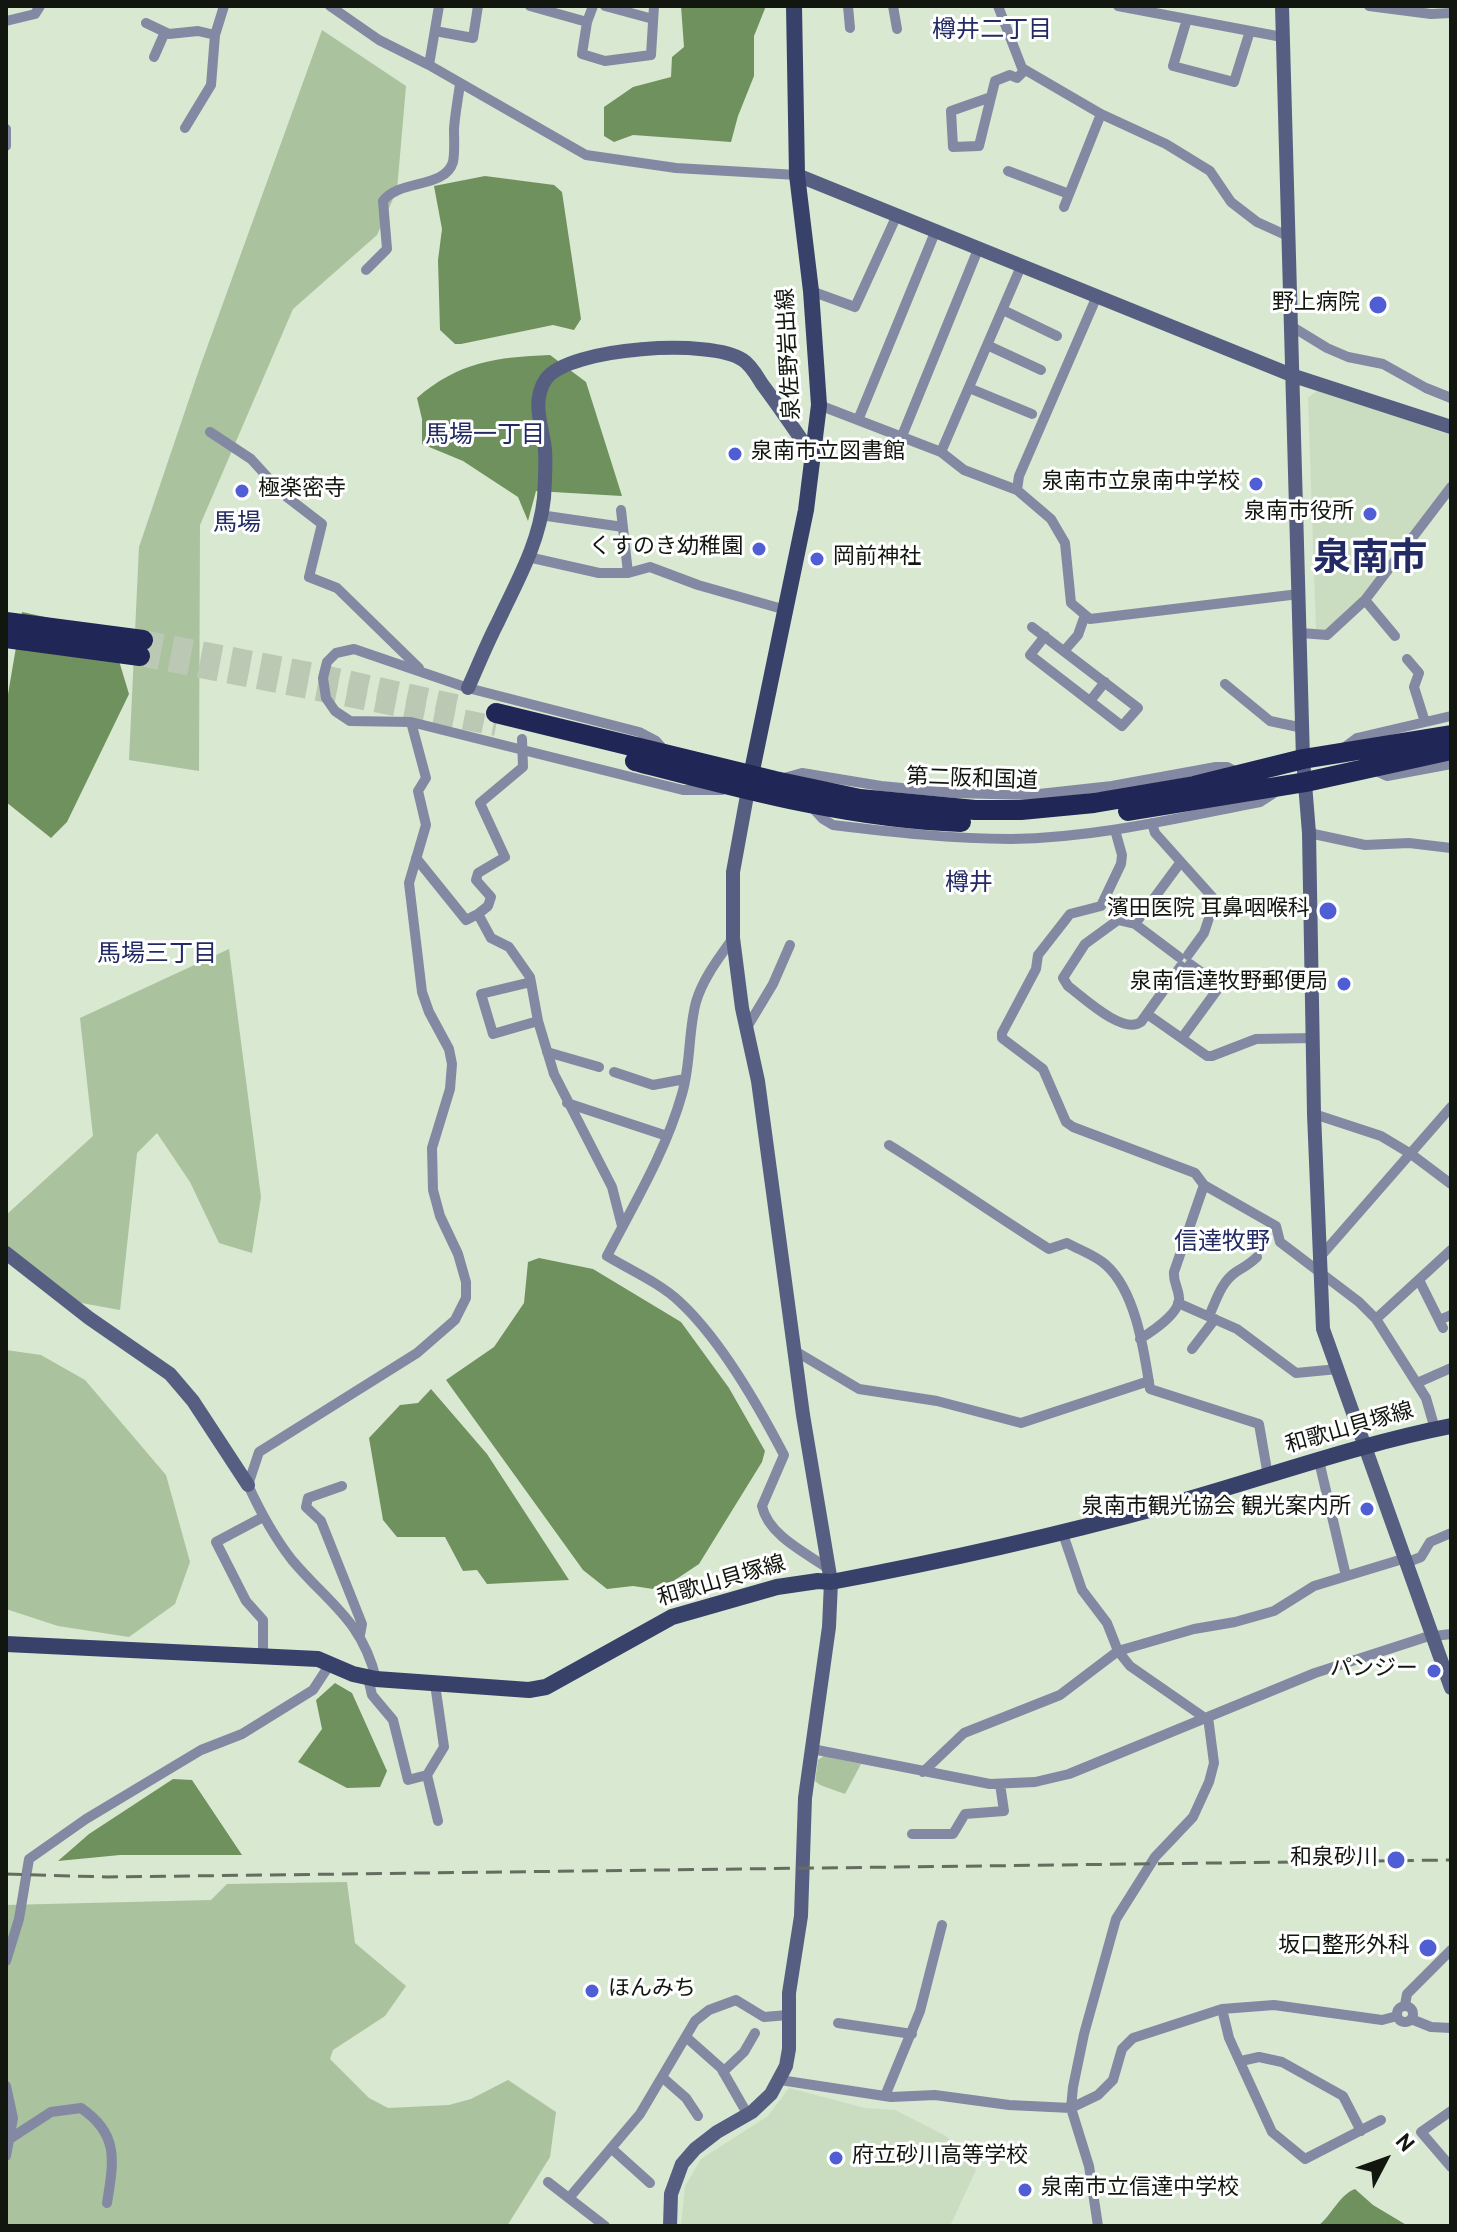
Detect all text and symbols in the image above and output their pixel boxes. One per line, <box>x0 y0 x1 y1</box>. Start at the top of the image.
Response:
district label: 樽井二丁目 <box>932 18 1052 46</box>
street label: 泉佐野岩出線 <box>774 287 808 421</box>
place label: 野上病院 <box>1272 292 1360 318</box>
marker: 野上病院 <box>1367 294 1389 316</box>
district label: 馬場一丁目 <box>425 423 545 451</box>
place label: 泉南市立図書館 <box>751 441 905 467</box>
marker: 泉南市立図書館 <box>726 445 744 463</box>
place label: 泉南市立泉南中学校 <box>1042 471 1240 497</box>
marker: 泉南市立泉南中学校 <box>1247 475 1265 493</box>
place label: 極楽密寺 <box>258 478 346 504</box>
marker: 極楽密寺 <box>233 482 251 500</box>
place label: 泉南市役所 <box>1244 501 1354 527</box>
marker: 泉南市役所 <box>1361 505 1379 523</box>
district label: 馬場 <box>213 511 261 539</box>
place label: くすのき幼稚園 <box>589 536 743 562</box>
district label: 泉南市 <box>1313 539 1427 585</box>
marker: くすのき幼稚園 <box>750 540 768 558</box>
place label: 岡前神社 <box>833 546 921 572</box>
marker: 岡前神社 <box>808 550 826 568</box>
street label: 第二阪和国道 <box>906 766 1038 796</box>
district label: 樽井 <box>945 871 993 899</box>
place label: 濱田医院 耳鼻咽喉科 <box>1107 898 1310 924</box>
marker: 濱田医院 耳鼻咽喉科 <box>1317 900 1339 922</box>
district label: 馬場三丁目 <box>97 942 217 970</box>
place label: 泉南信達牧野郵便局 <box>1130 971 1328 997</box>
marker: 泉南信達牧野郵便局 <box>1335 975 1353 993</box>
district label: 信達牧野 <box>1174 1230 1270 1258</box>
street label: 和歌山貝塚線 <box>1283 1399 1417 1461</box>
place label: 泉南市観光協会 観光案内所 <box>1082 1496 1351 1522</box>
marker: 泉南市観光協会 観光案内所 <box>1358 1500 1376 1518</box>
street label: 和歌山貝塚線 <box>655 1552 789 1614</box>
place label: パンジー <box>1330 1658 1418 1684</box>
marker: パンジー <box>1425 1662 1443 1680</box>
place label: 和泉砂川 <box>1290 1847 1378 1873</box>
marker: 和泉砂川 <box>1385 1849 1407 1871</box>
place label: 坂口整形外科 <box>1278 1935 1410 1961</box>
marker: 坂口整形外科 <box>1417 1937 1439 1959</box>
place label: ほんみち <box>608 1978 696 2004</box>
marker: ほんみち <box>583 1982 601 2000</box>
north arrow <box>1345 2120 1425 2200</box>
text: N <box>1388 2129 1419 2159</box>
place label: 府立砂川高等学校 <box>852 2145 1028 2171</box>
marker: 府立砂川高等学校 <box>827 2149 845 2167</box>
place label: 泉南市立信達中学校 <box>1041 2177 1239 2203</box>
marker: 泉南市立信達中学校 <box>1016 2181 1034 2199</box>

